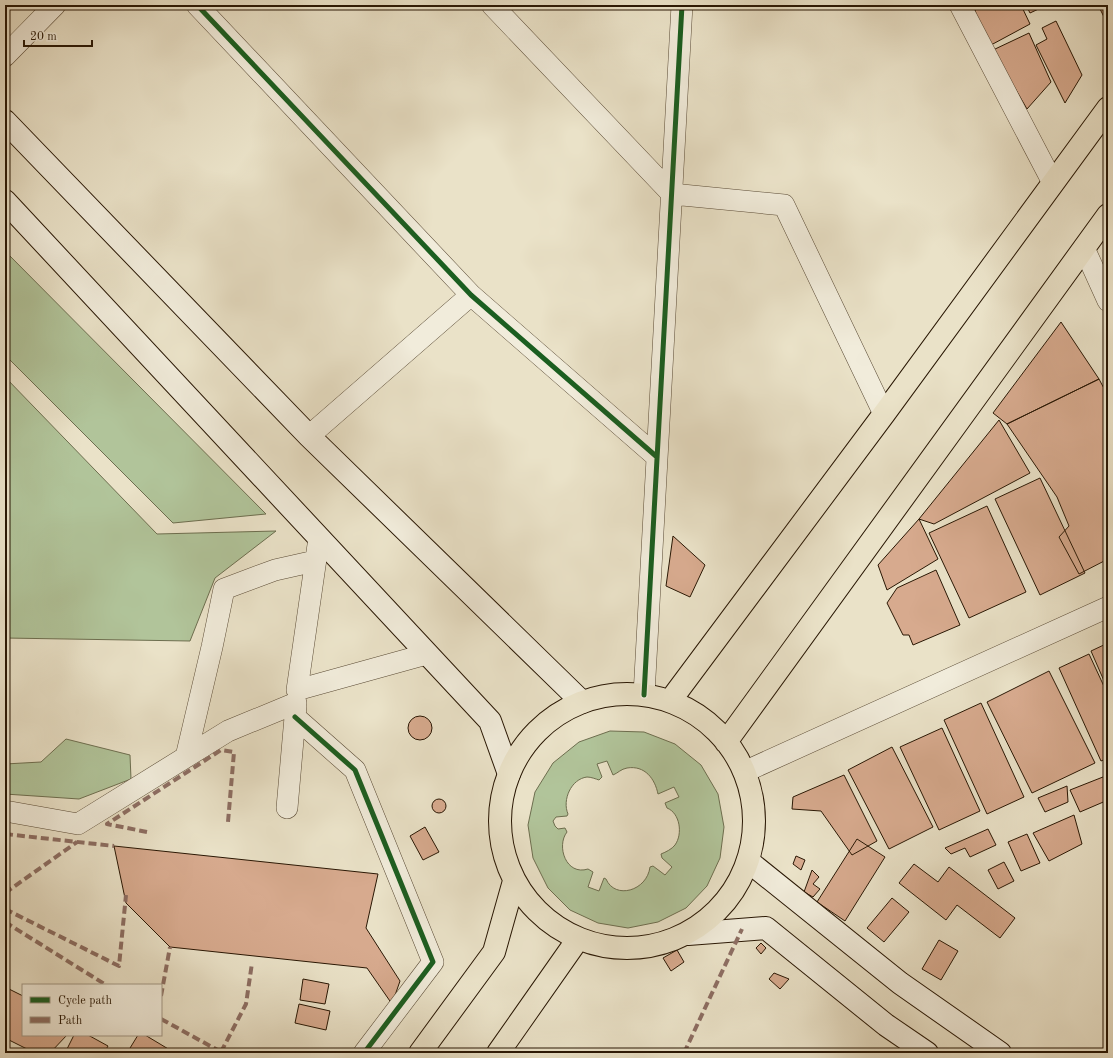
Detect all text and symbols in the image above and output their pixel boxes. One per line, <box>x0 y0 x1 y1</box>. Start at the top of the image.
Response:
scale bar <box>24 22 92 48</box>
text: 20 m <box>30 31 57 43</box>
legend <box>22 984 162 1036</box>
text: Cycle path <box>58 995 113 1007</box>
text: Path <box>58 1015 83 1027</box>

